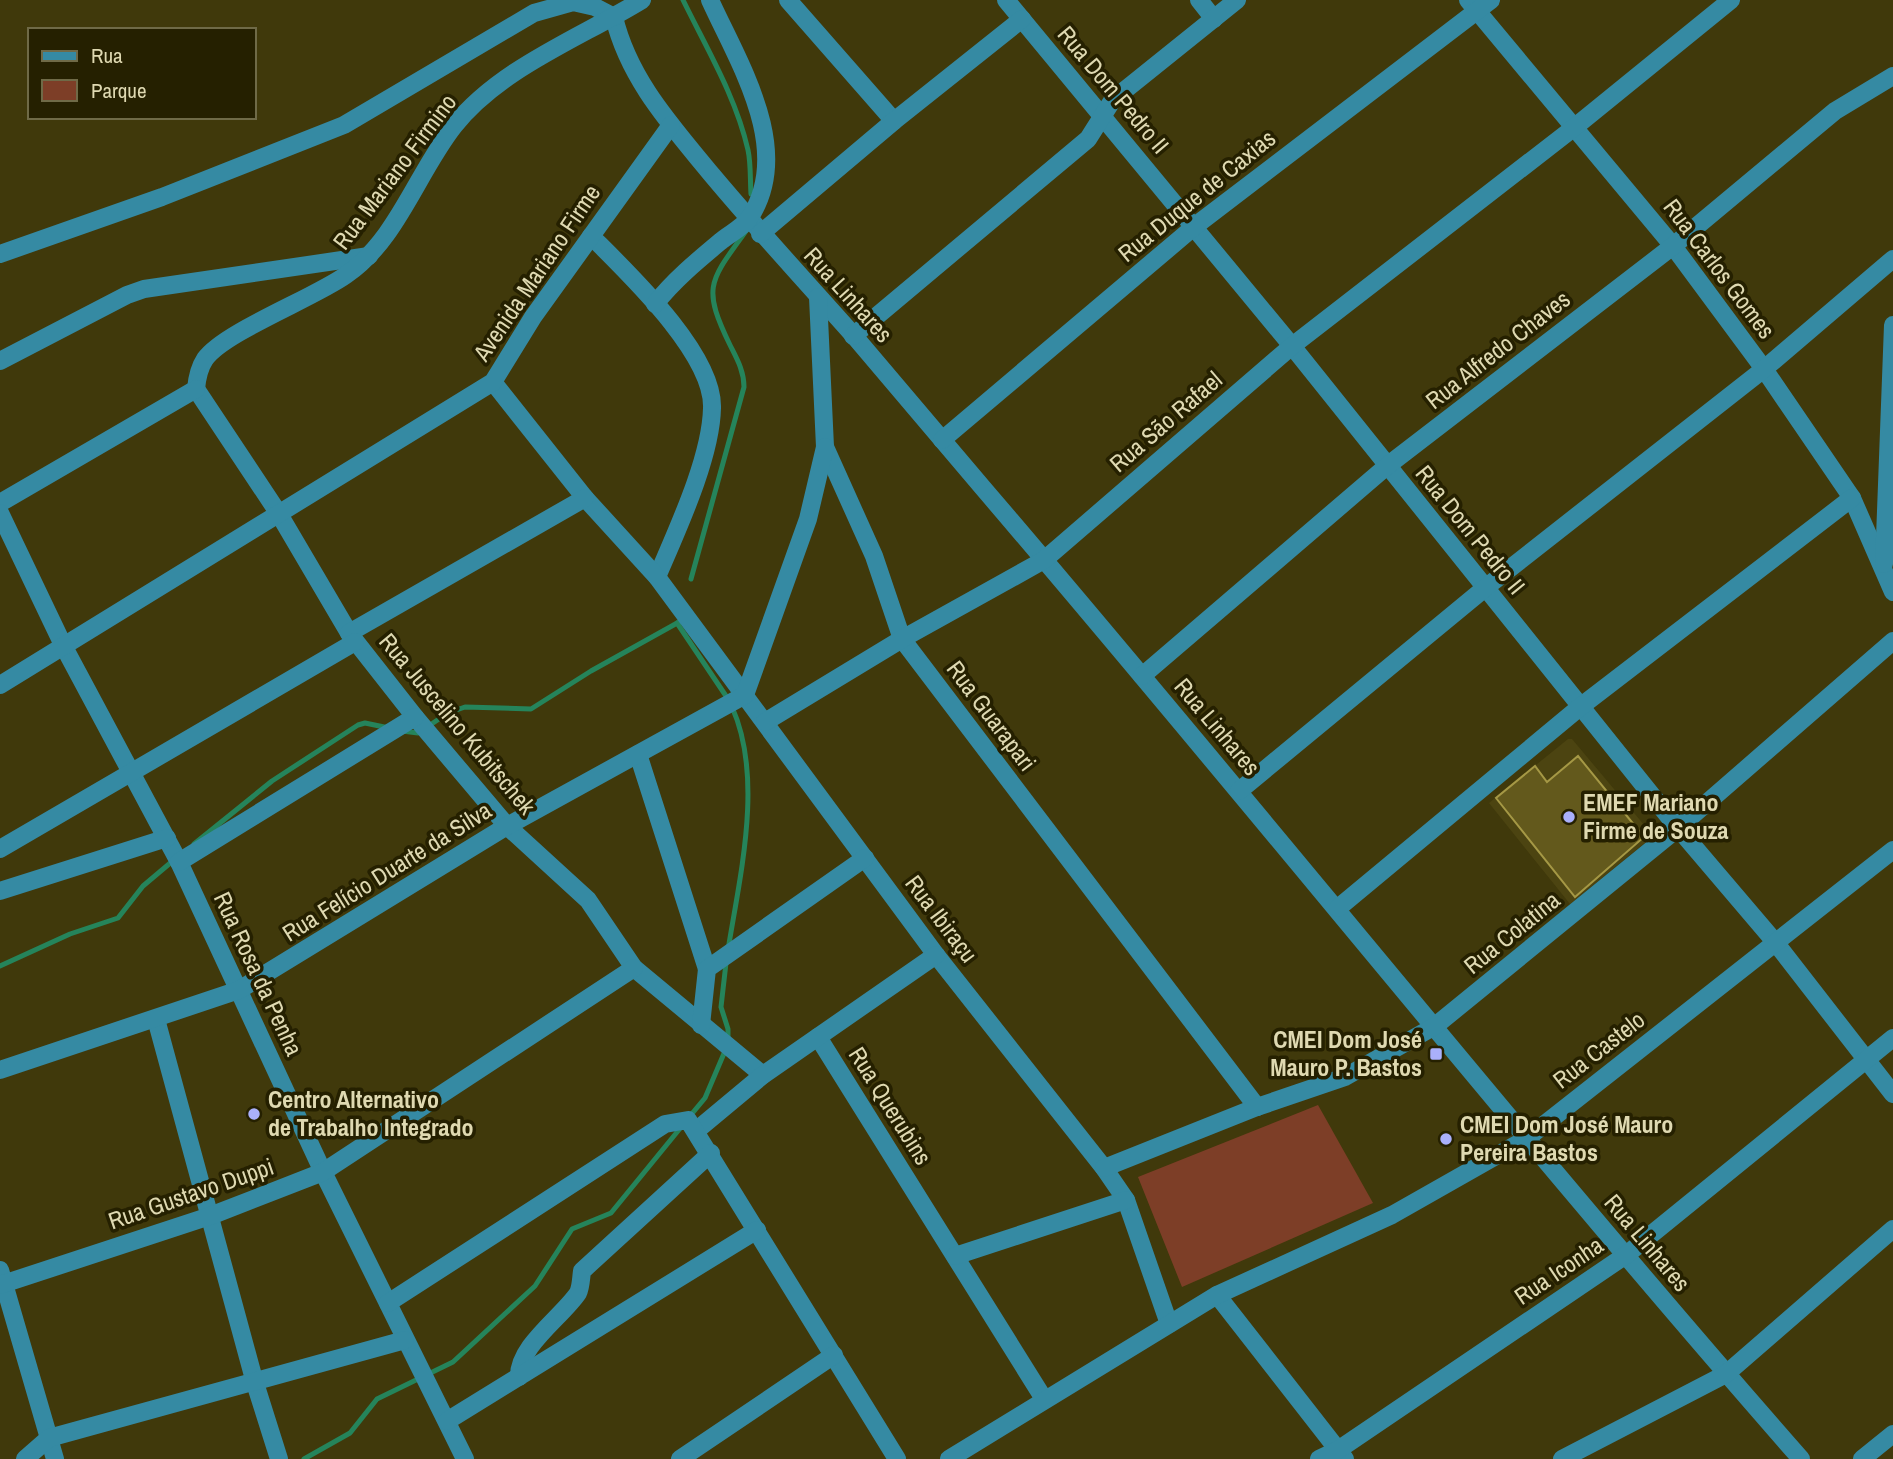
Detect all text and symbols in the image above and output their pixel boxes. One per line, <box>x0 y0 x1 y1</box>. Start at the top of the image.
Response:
street label: Rua Dom Pedro II <box>1051 19 1177 160</box>
legend <box>28 28 256 119</box>
text: Rua <box>91 41 123 70</box>
text: Parque <box>91 76 147 105</box>
street label: Rua Mariano Firmino <box>325 87 463 256</box>
street label: Rua Duque de Caxias <box>1111 122 1282 269</box>
street label: Avenida Mariano Firme <box>465 178 607 368</box>
street label: Rua Carlos Gomes <box>1657 192 1783 345</box>
street label: Rua Linhares <box>797 240 900 349</box>
street label: Rua Alfredo Chaves <box>1419 283 1576 416</box>
street label: Rua São Rafael <box>1102 364 1228 479</box>
street label: Rua Dom Pedro II <box>1409 458 1533 601</box>
street label: Rua Juscelino Kubitschek <box>372 626 543 821</box>
street label: Rua Guarapari <box>940 654 1044 777</box>
street label: Rua Linhares <box>1168 671 1268 782</box>
place label: EMEF Mariano Firme de Souza <box>1583 786 1729 846</box>
street label: Rua Felício Duarte da Silva <box>276 794 497 949</box>
marker: EMEF Mariano Firme de Souza <box>1561 809 1577 825</box>
street label: Rua Ibiraçu <box>898 868 985 969</box>
street label: Rua Colatina <box>1457 884 1566 981</box>
street label: Rua Rosa da Penha <box>207 886 311 1061</box>
street label: Rua Castelo <box>1546 1003 1651 1095</box>
place label: CMEI Dom José Mauro P. Bastos <box>1270 1023 1422 1083</box>
street label: Rua Querubins <box>842 1040 940 1171</box>
marker: CMEI Dom José Mauro P. Bastos <box>1428 1046 1444 1062</box>
place label: Centro Alternativo de Trabalho Integrado <box>268 1083 474 1143</box>
marker: Centro Alternativo de Trabalho Integrado <box>246 1106 262 1122</box>
place label: CMEI Dom José Mauro Pereira Bastos <box>1460 1108 1673 1168</box>
marker: CMEI Dom José Mauro Pereira Bastos <box>1438 1131 1454 1147</box>
street label: Rua Gustavo Duppi <box>104 1150 278 1236</box>
street label: Rua Linhares <box>1598 1187 1698 1298</box>
street label: Rua Iconha <box>1508 1229 1609 1312</box>

